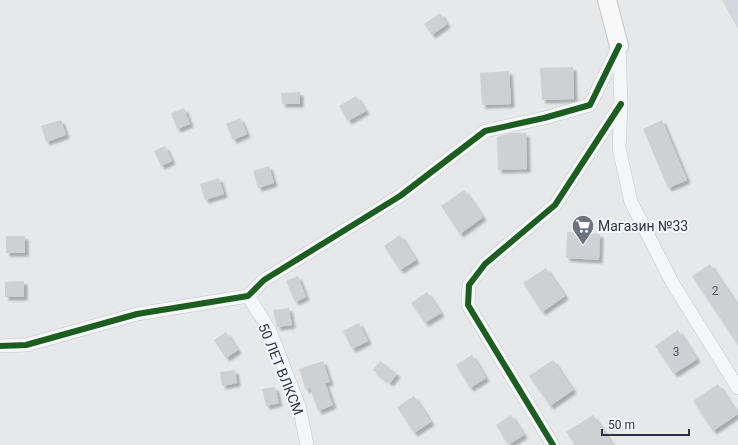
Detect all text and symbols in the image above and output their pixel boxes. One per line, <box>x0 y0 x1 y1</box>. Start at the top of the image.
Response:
supermarket icon: Магазин №33 <box>570 213 596 246</box>
place label: Магазин №33 <box>598 218 688 234</box>
house number: 2 <box>712 284 719 298</box>
street label: 50 ЛЕТ ВЛКСМ <box>255 321 307 417</box>
house number: 3 <box>673 345 679 359</box>
scale bar <box>602 411 689 437</box>
text: 50 m <box>608 418 635 432</box>

